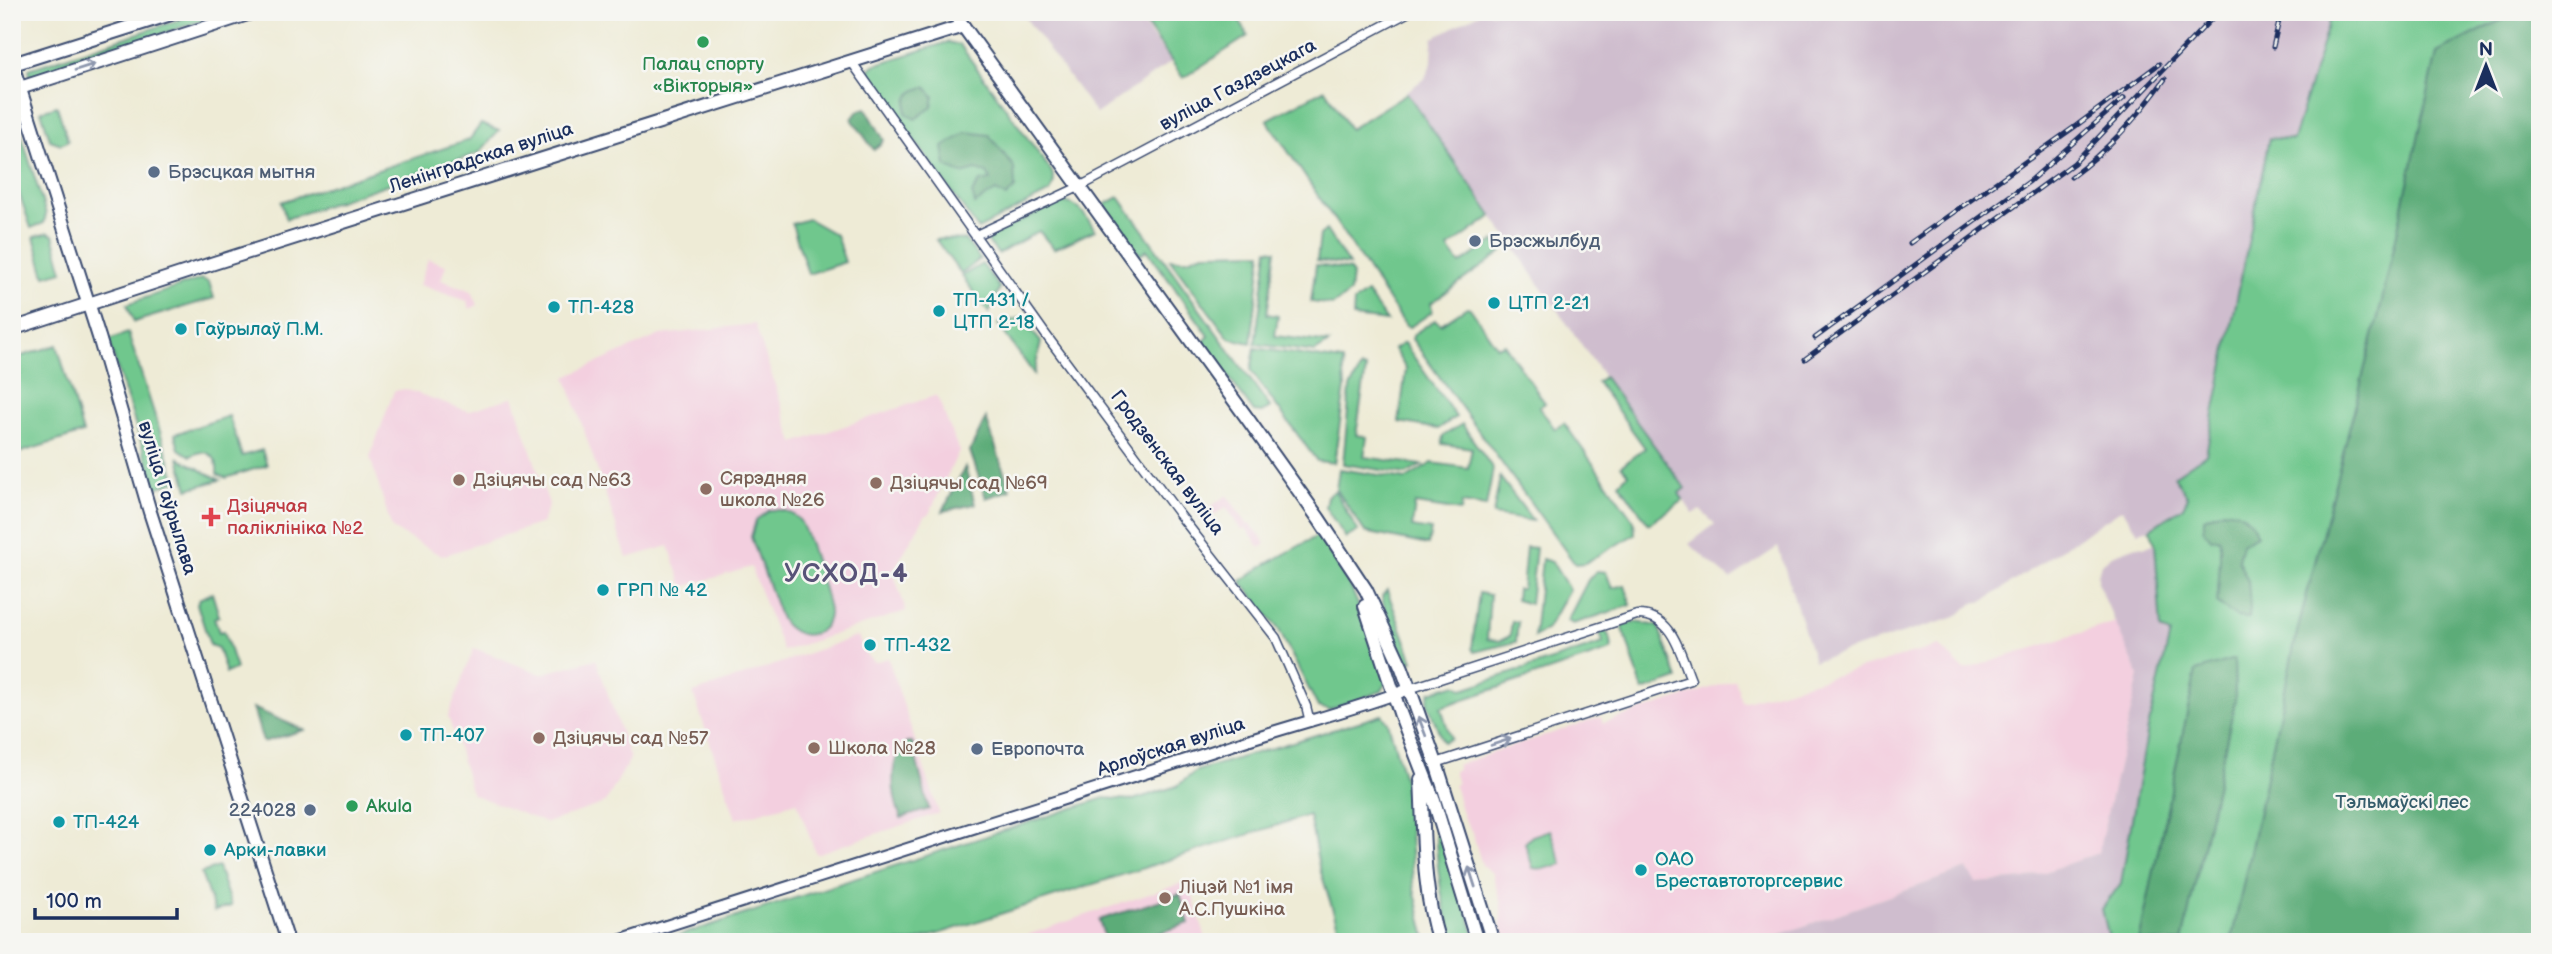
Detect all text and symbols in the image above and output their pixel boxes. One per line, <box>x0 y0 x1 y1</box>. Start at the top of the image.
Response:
north arrow <box>2450 32 2520 102</box>
marker: Палац спорту «Вікторыя» <box>695 34 711 50</box>
street label: вуліца Газдзецкага <box>1156 34 1320 136</box>
text: N <box>2479 39 2493 62</box>
place label: Палац спорту «Вікторыя» <box>642 53 764 98</box>
one-way arrow <box>74 60 96 73</box>
street label: Ленінградская вуліца <box>385 117 576 199</box>
place label: Брэсцкая мытня <box>168 161 315 184</box>
marker: Брэсцкая мытня <box>146 164 162 180</box>
place label: Брэсжылбуд <box>1489 230 1601 253</box>
marker: Брэсжылбуд <box>1467 233 1483 249</box>
place label: ТП-431 / ЦТП 2-18 <box>953 289 1035 334</box>
place label: ЦТП 2-21 <box>1508 292 1589 315</box>
marker: ЦТП 2-21 <box>1486 295 1502 311</box>
place label: ТП-428 <box>568 296 634 319</box>
marker: ТП-428 <box>546 299 562 315</box>
marker: ТП-431 / ЦТП 2-18 <box>931 303 947 319</box>
place label: Гаўрылаў П.М. <box>195 318 323 341</box>
marker: Гаўрылаў П.М. <box>173 321 189 337</box>
street label: Гродзенская вуліца <box>1105 386 1229 540</box>
street label: вуліца Гаўрылава <box>133 418 201 578</box>
place label: Сярэдняя школа №26 <box>720 467 825 512</box>
place label: Дзіцячы сад №63 <box>473 469 632 492</box>
marker: Дзіцячы сад №63 <box>451 472 467 488</box>
place label: Дзіцячы сад №69 <box>890 472 1048 495</box>
marker: Дзіцячы сад №69 <box>868 475 884 491</box>
marker: Сярэдняя школа №26 <box>698 481 714 497</box>
place label: Дзіцячая паліклініка №2 <box>227 495 364 540</box>
marker: Дзіцячая паліклініка №2 <box>201 507 221 527</box>
district label: УСХОД-4 <box>784 559 910 590</box>
place label: ГРП № 42 <box>617 579 708 602</box>
marker: ГРП № 42 <box>595 582 611 598</box>
place label: ТП-432 <box>884 634 951 657</box>
marker: ТП-432 <box>862 637 878 653</box>
street label: Арлоўская вуліца <box>1093 712 1248 782</box>
one-way arrow <box>1415 716 1427 738</box>
place label: ТП-407 <box>420 724 485 747</box>
marker: ТП-407 <box>398 727 414 743</box>
place label: Дзіцячы сад №57 <box>553 727 709 750</box>
marker: Дзіцячы сад №57 <box>531 730 547 746</box>
one-way arrow <box>1489 735 1511 747</box>
place label: Школа №28 <box>828 737 936 760</box>
place label: Европочта <box>991 738 1084 761</box>
marker: Школа №28 <box>806 740 822 756</box>
marker: Европочта <box>969 741 985 757</box>
park label: Тэльмаўскі лес <box>2335 791 2469 814</box>
place label: Akula <box>366 795 412 818</box>
marker: Akula <box>344 798 360 814</box>
place label: 224028 <box>229 799 296 822</box>
marker: 224028 <box>302 802 318 818</box>
place label: ТП-424 <box>73 811 140 834</box>
marker: ТП-424 <box>51 814 67 830</box>
place label: Арки-лавки <box>223 839 327 862</box>
marker: Арки-лавки <box>202 842 218 858</box>
place label: ОАО Бреставтоторгсервис <box>1655 848 1844 893</box>
marker: ОАО Бреставтоторгсервис <box>1633 862 1649 878</box>
one-way arrow <box>1465 866 1478 888</box>
place label: Ліцэй №1 імя А.С.Пушкіна <box>1178 876 1293 921</box>
scale bar <box>35 877 177 921</box>
text: 100 m <box>46 889 102 914</box>
marker: Ліцэй №1 імя А.С.Пушкіна <box>1157 890 1173 906</box>

